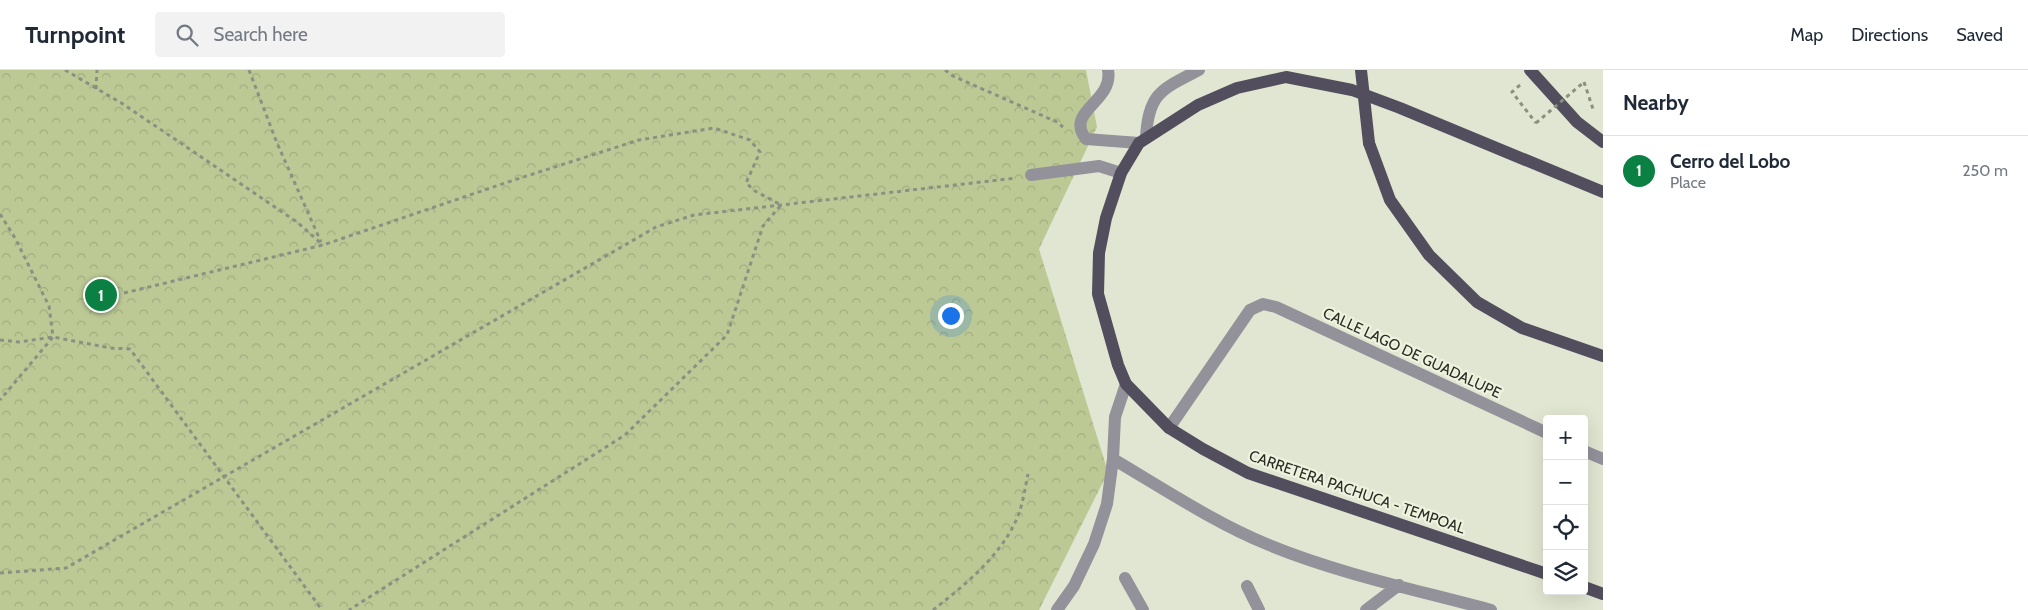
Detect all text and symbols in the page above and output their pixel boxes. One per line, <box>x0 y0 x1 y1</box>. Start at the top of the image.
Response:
search box <box>155 12 505 57</box>
text: Turnpoint <box>25 20 125 49</box>
icon: search <box>173 21 201 49</box>
text: Search here <box>213 23 308 46</box>
text: Map <box>1790 24 1823 46</box>
text: Directions <box>1851 24 1928 46</box>
text: Saved <box>1956 24 2003 46</box>
text: Nearby <box>1623 90 1689 115</box>
text: Cerro del Lobo <box>1670 150 1790 173</box>
text: 1 <box>1636 161 1642 180</box>
text: 250 m <box>1962 161 2008 180</box>
text: Place <box>1670 173 1706 192</box>
pin: 1 <box>85 276 117 314</box>
your location <box>938 303 964 329</box>
street label: CALLE LAGO DE GUADALUPE <box>1320 304 1504 402</box>
map controls <box>1543 415 1588 595</box>
button: + <box>1543 415 1588 460</box>
street label: CARRETERA PACHUCA - TEMPOAL <box>1247 446 1468 538</box>
button: − <box>1543 460 1588 505</box>
button: locate <box>1543 505 1588 550</box>
button: layers <box>1543 550 1588 595</box>

